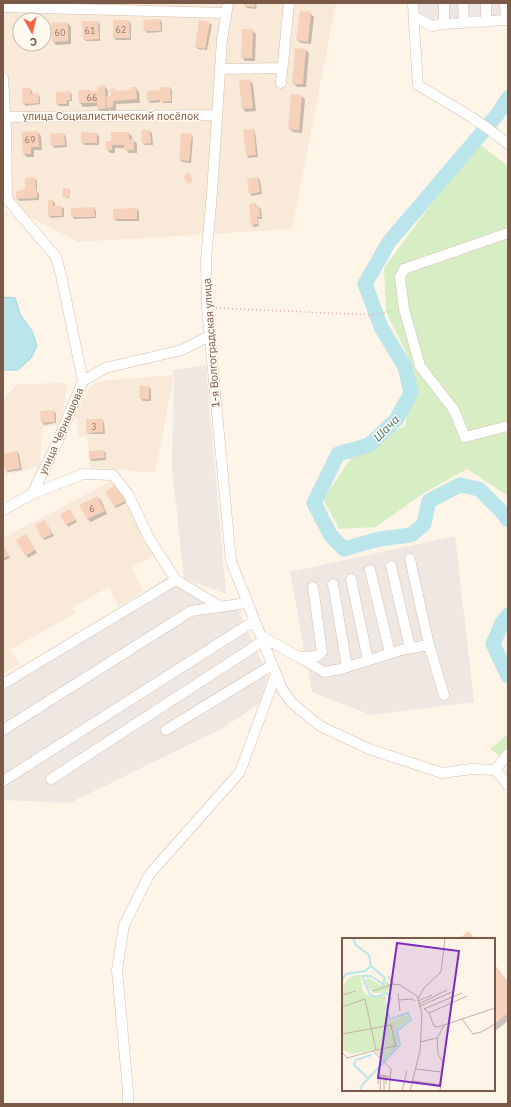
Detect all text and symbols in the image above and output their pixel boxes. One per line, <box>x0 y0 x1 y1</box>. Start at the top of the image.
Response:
north arrow <box>12 12 52 52</box>
house number: 62 <box>116 24 126 35</box>
house number: 61 <box>85 25 95 36</box>
house number: 60 <box>55 27 65 38</box>
text: С <box>29 34 38 49</box>
house number: 66 <box>87 92 97 103</box>
street label: улица Социалистический посёлок <box>23 109 199 123</box>
house number: 69 <box>25 134 35 145</box>
street label: 1-я Волгоградская улица <box>199 278 223 408</box>
street label: улица Чернышова <box>36 385 87 477</box>
water label: Шача <box>370 412 402 444</box>
house number: 3 <box>91 421 97 432</box>
house number: 6 <box>89 503 95 514</box>
inset map <box>342 938 495 1091</box>

